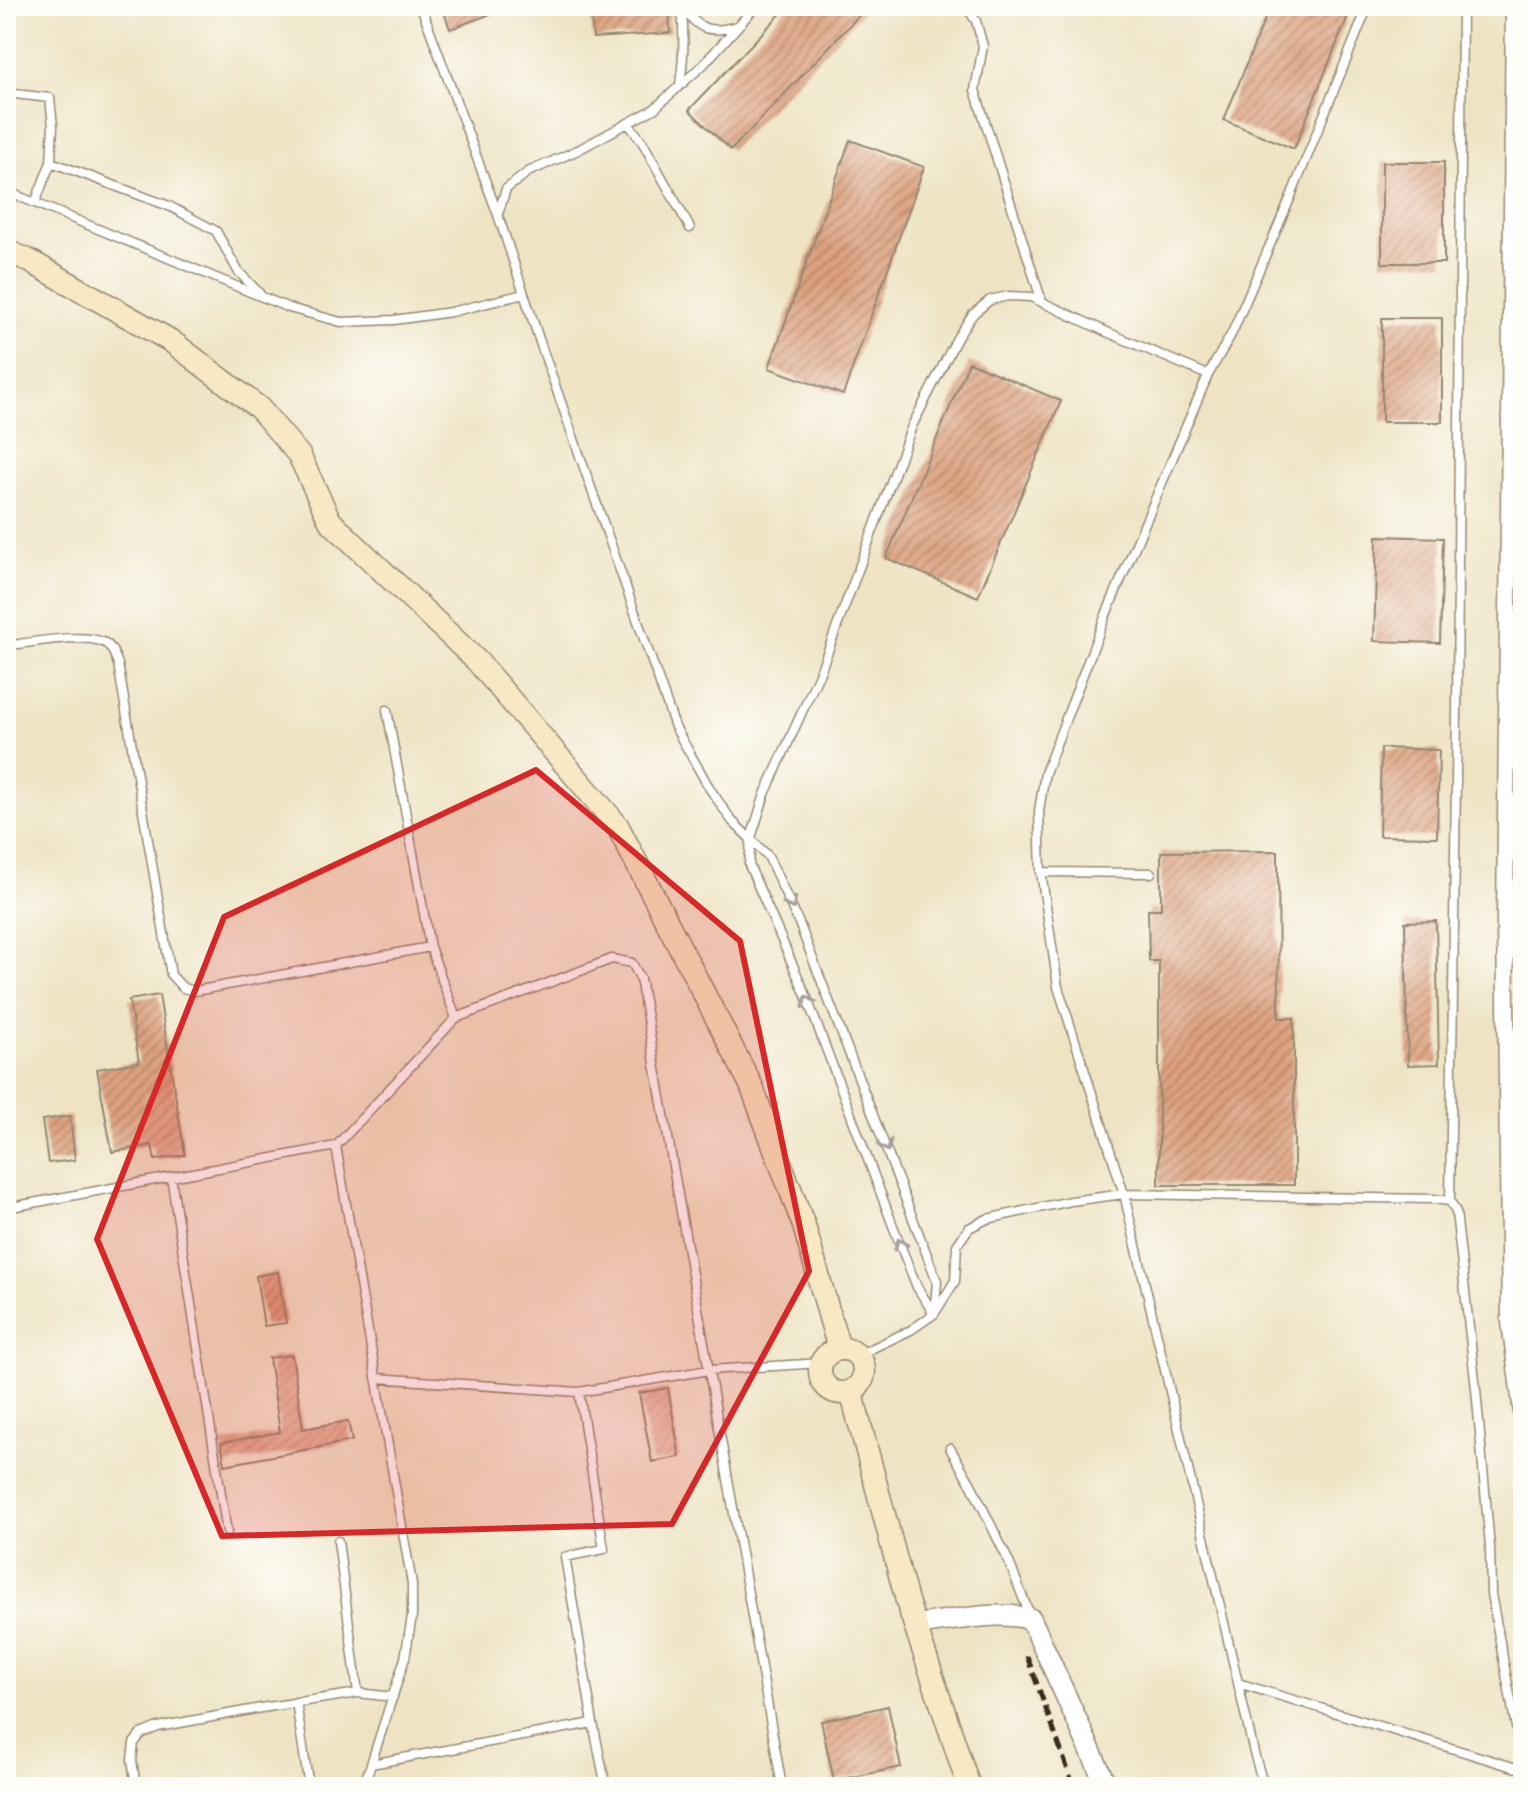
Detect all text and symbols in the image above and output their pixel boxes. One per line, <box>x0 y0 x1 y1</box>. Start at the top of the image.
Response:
one-way arrow <box>781 896 797 911</box>
one-way arrow <box>801 995 818 1009</box>
one-way arrow <box>876 1138 893 1152</box>
one-way arrow <box>893 1238 910 1252</box>

